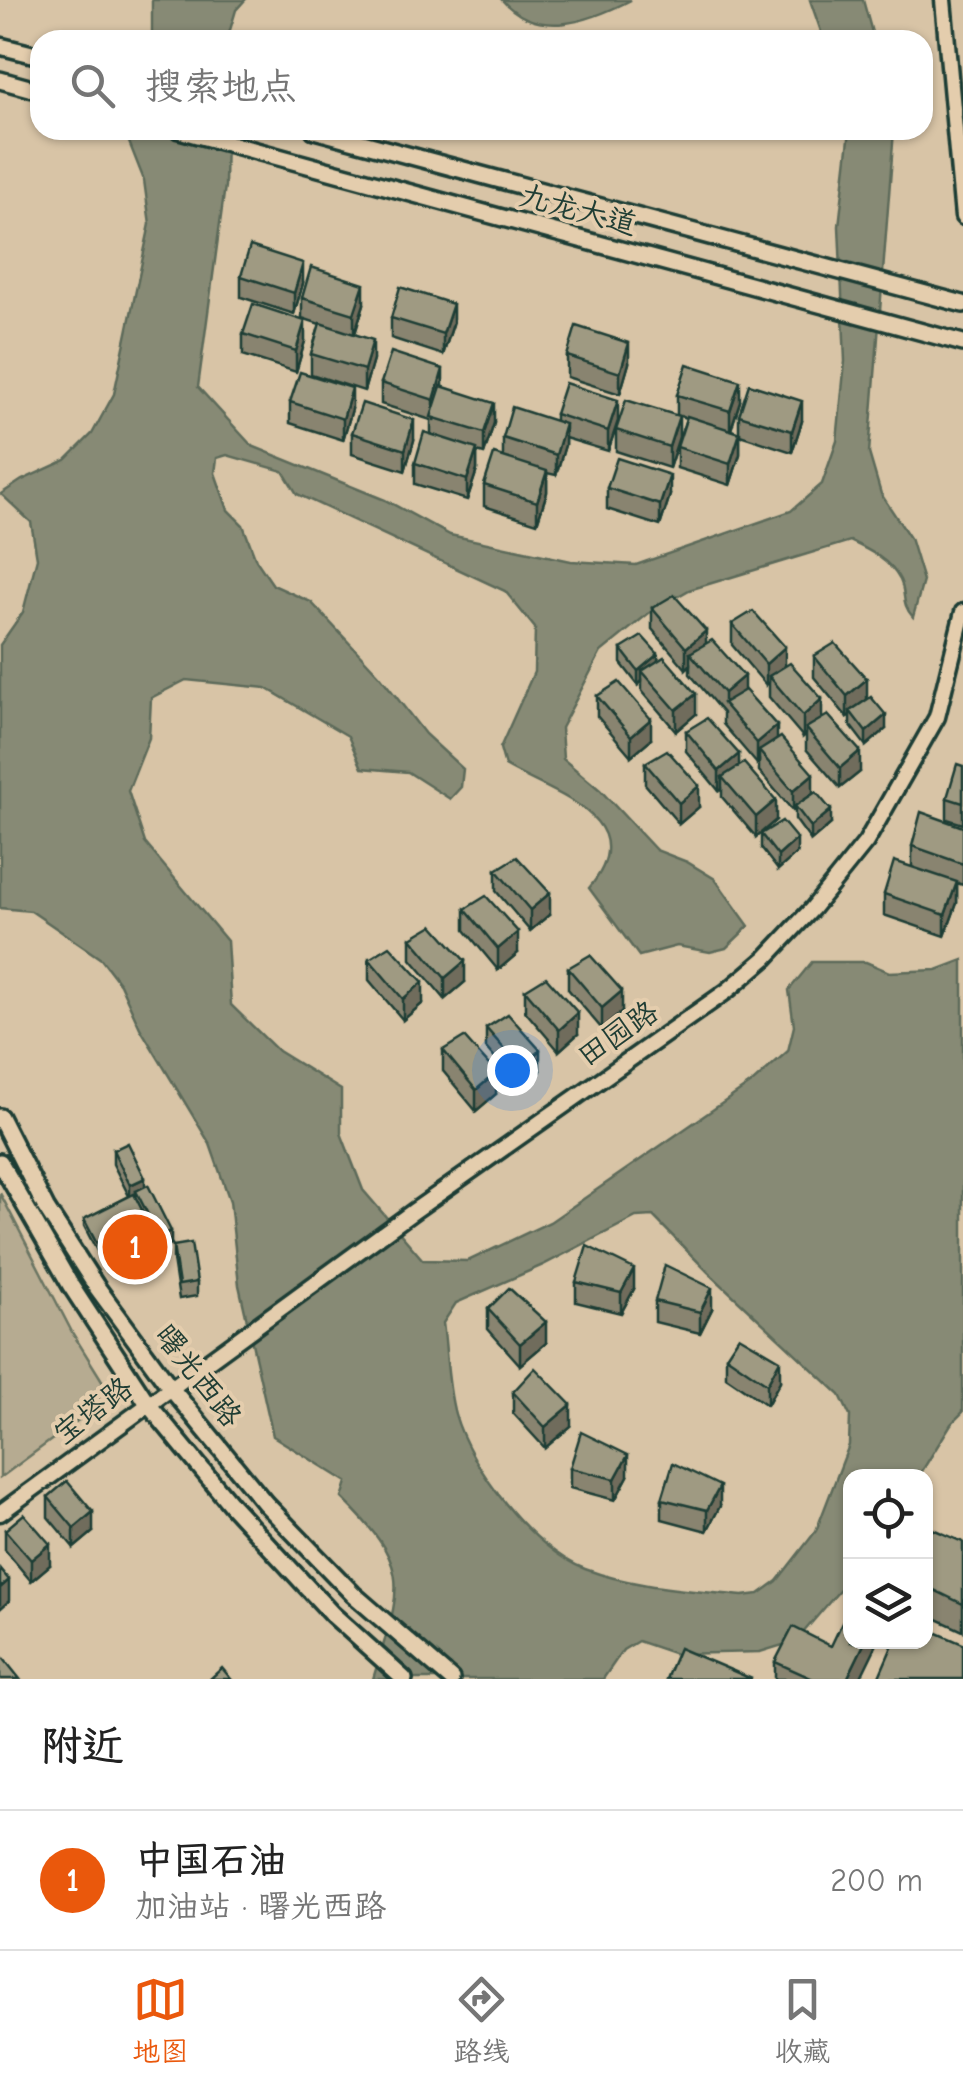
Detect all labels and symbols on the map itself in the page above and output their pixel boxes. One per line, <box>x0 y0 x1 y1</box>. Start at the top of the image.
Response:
street label: 九龙大道 <box>516 178 640 242</box>
street label: 田园路 <box>571 994 665 1074</box>
your location <box>487 1045 538 1096</box>
pin: 1 <box>102 1210 168 1284</box>
street label: 曙光西路 <box>147 1318 249 1434</box>
street label: 宝塔路 <box>47 1370 139 1452</box>

